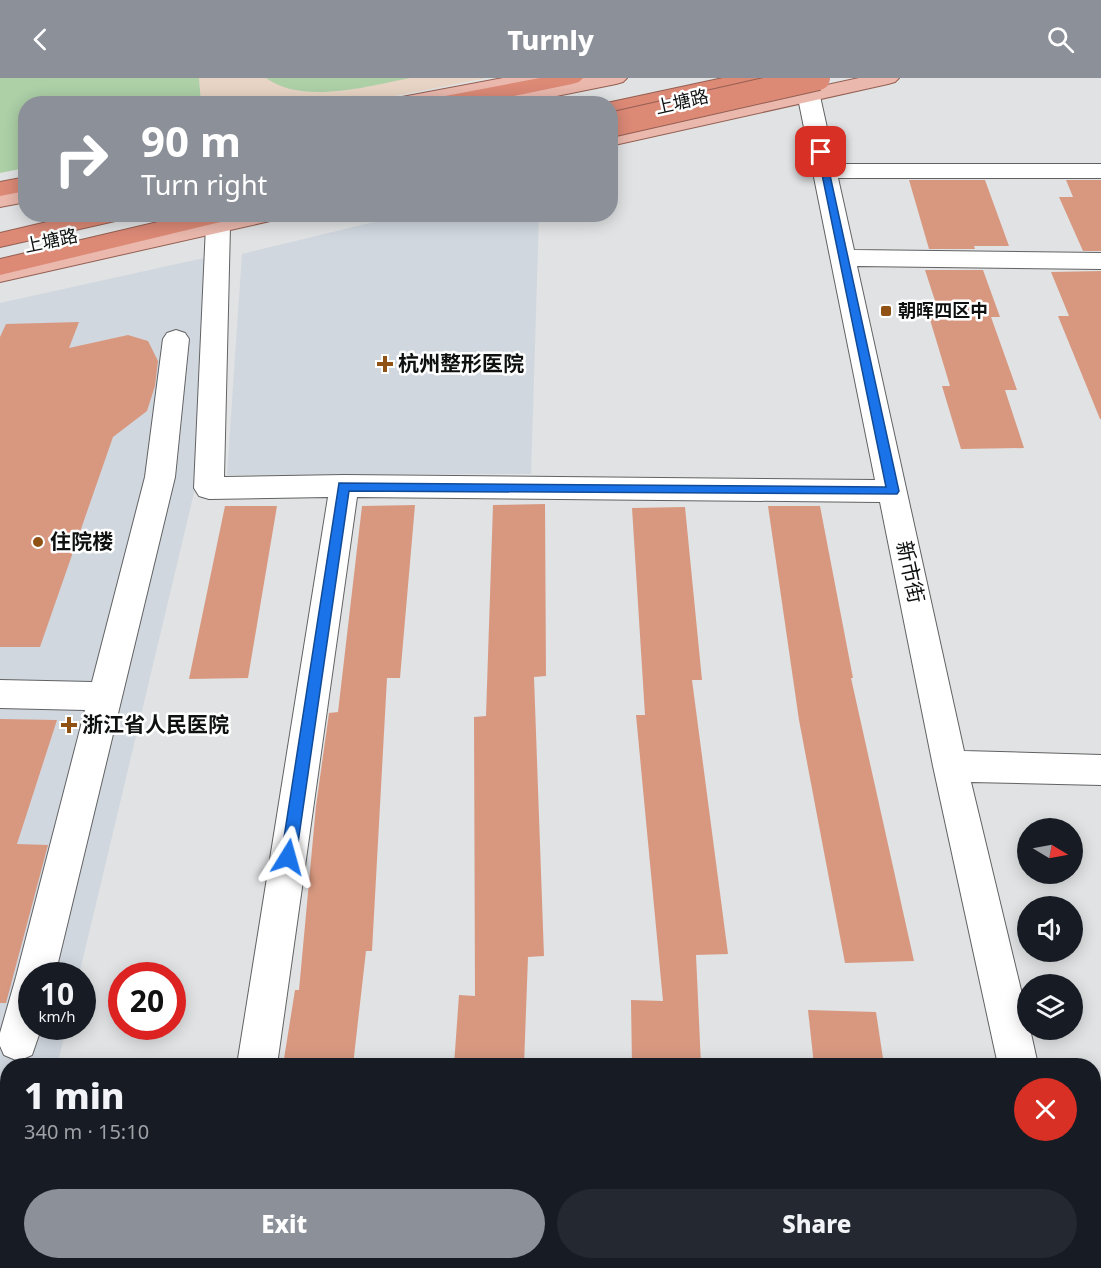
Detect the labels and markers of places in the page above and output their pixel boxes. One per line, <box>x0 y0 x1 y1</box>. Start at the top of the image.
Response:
pin <box>795 126 846 177</box>
place label: 朝晖四区中 <box>898 298 988 322</box>
marker: 朝晖四区中 <box>879 304 893 318</box>
place label: 杭州整形医院 <box>398 349 524 377</box>
marker: 杭州整形医院 <box>376 355 394 373</box>
place label: 住院楼 <box>50 527 113 555</box>
marker: 住院楼 <box>31 535 45 549</box>
place label: 浙江省人民医院 <box>82 710 229 738</box>
marker: 浙江省人民医院 <box>60 716 78 734</box>

